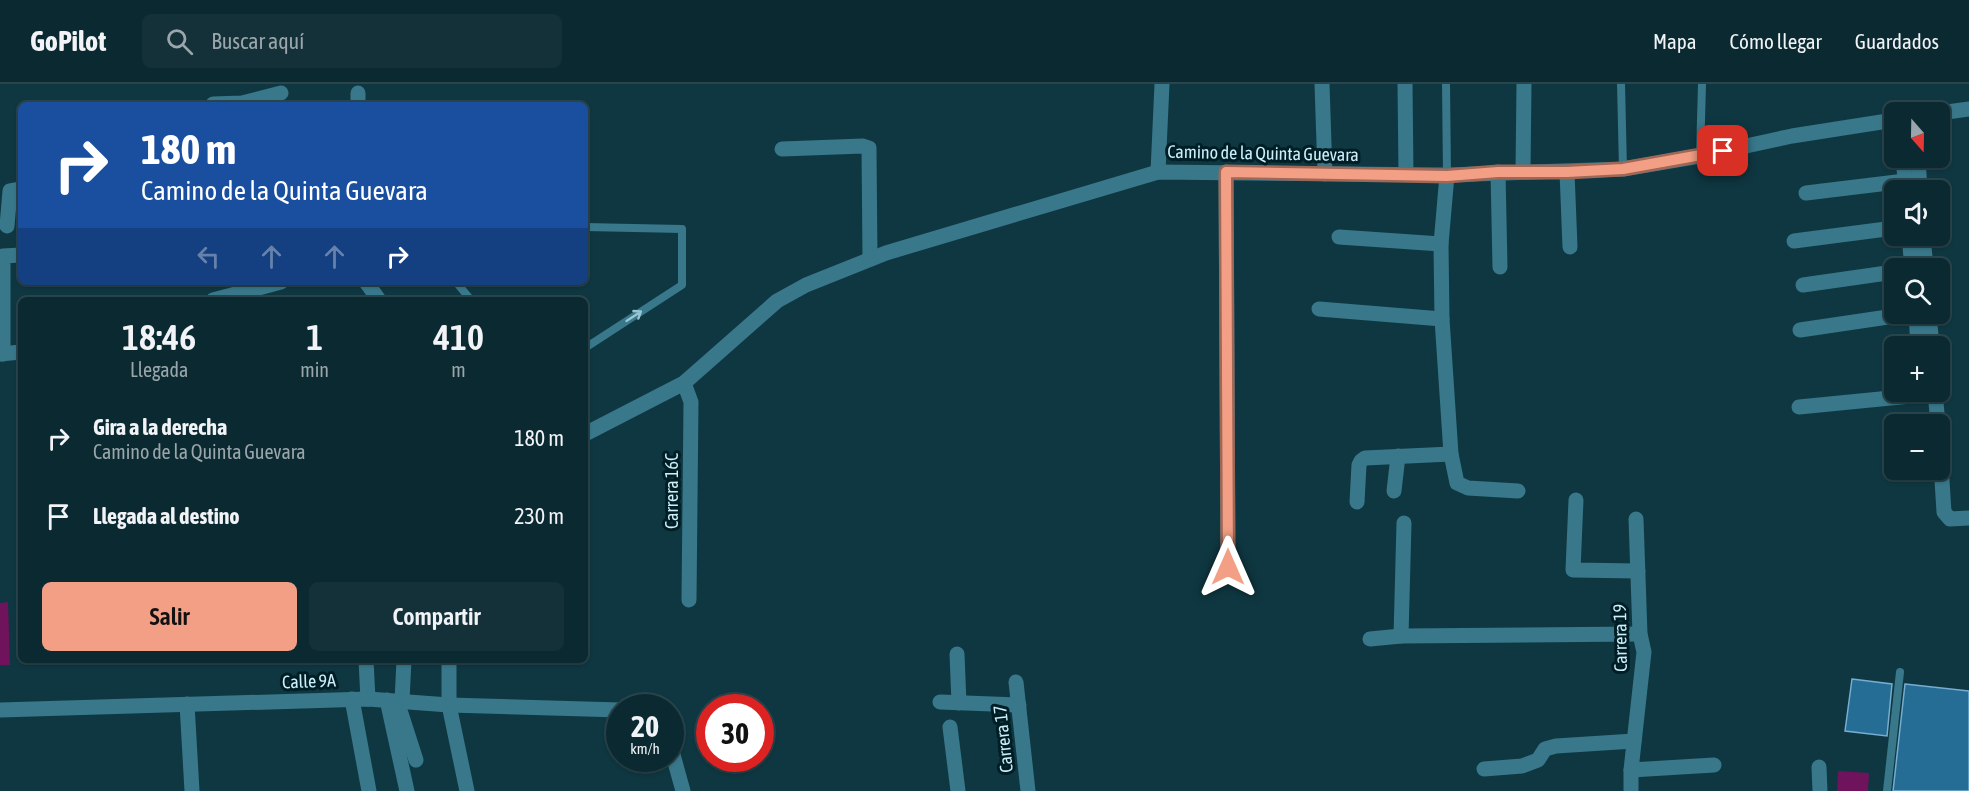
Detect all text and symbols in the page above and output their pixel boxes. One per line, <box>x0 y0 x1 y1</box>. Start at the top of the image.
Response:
search box <box>142 14 562 68</box>
text: GoPilot <box>30 25 106 57</box>
icon: search <box>163 25 196 58</box>
text: Buscar aquí <box>211 28 304 54</box>
text: Mapa <box>1653 29 1697 53</box>
text: Cómo llegar <box>1730 29 1822 53</box>
text: Guardados <box>1855 29 1939 53</box>
north arrow <box>1884 102 1950 168</box>
map controls <box>1884 102 1950 480</box>
text: 180 m <box>141 125 236 173</box>
pin <box>1697 125 1748 176</box>
icon: right <box>42 126 120 204</box>
icon: arrive <box>1706 134 1739 167</box>
street label: Camino de la Quinta Guevara <box>1167 141 1359 165</box>
text: Camino de la Quinta Guevara <box>141 175 428 206</box>
button: sound <box>1884 180 1950 246</box>
icon: left <box>192 240 225 273</box>
icon: ahead <box>255 240 288 273</box>
icon: ahead <box>318 240 351 273</box>
icon: right <box>381 240 414 273</box>
button: search <box>1884 258 1950 324</box>
one-way arrow <box>625 310 642 322</box>
text: 18:46 <box>122 316 196 358</box>
text: 1 <box>306 316 323 358</box>
text: 410 <box>433 316 484 358</box>
button: + <box>1884 336 1950 402</box>
text: Llegada <box>130 358 188 381</box>
text: min <box>300 358 329 381</box>
text: m <box>451 358 466 381</box>
text: Gira a la derecha <box>93 414 227 440</box>
button: − <box>1884 414 1950 480</box>
icon: right <box>42 422 75 455</box>
text: 180 m <box>514 425 564 451</box>
text: Camino de la Quinta Guevara <box>93 440 306 463</box>
street label: Carrera 16C <box>661 453 682 529</box>
icon: arrive <box>42 500 75 533</box>
text: Llegada al destino <box>93 503 240 529</box>
text: 230 m <box>514 503 564 529</box>
position arrow <box>1196 535 1260 599</box>
button: Salir <box>42 582 297 651</box>
button: Compartir <box>309 582 564 651</box>
street label: Carrera 19 <box>1609 604 1631 672</box>
street label: Calle 9A <box>282 670 336 692</box>
speed limit sign: 30 <box>696 694 774 772</box>
street label: Carrera 17 <box>989 704 1017 774</box>
text: 20 <box>631 709 659 743</box>
text: km/h <box>630 740 660 757</box>

